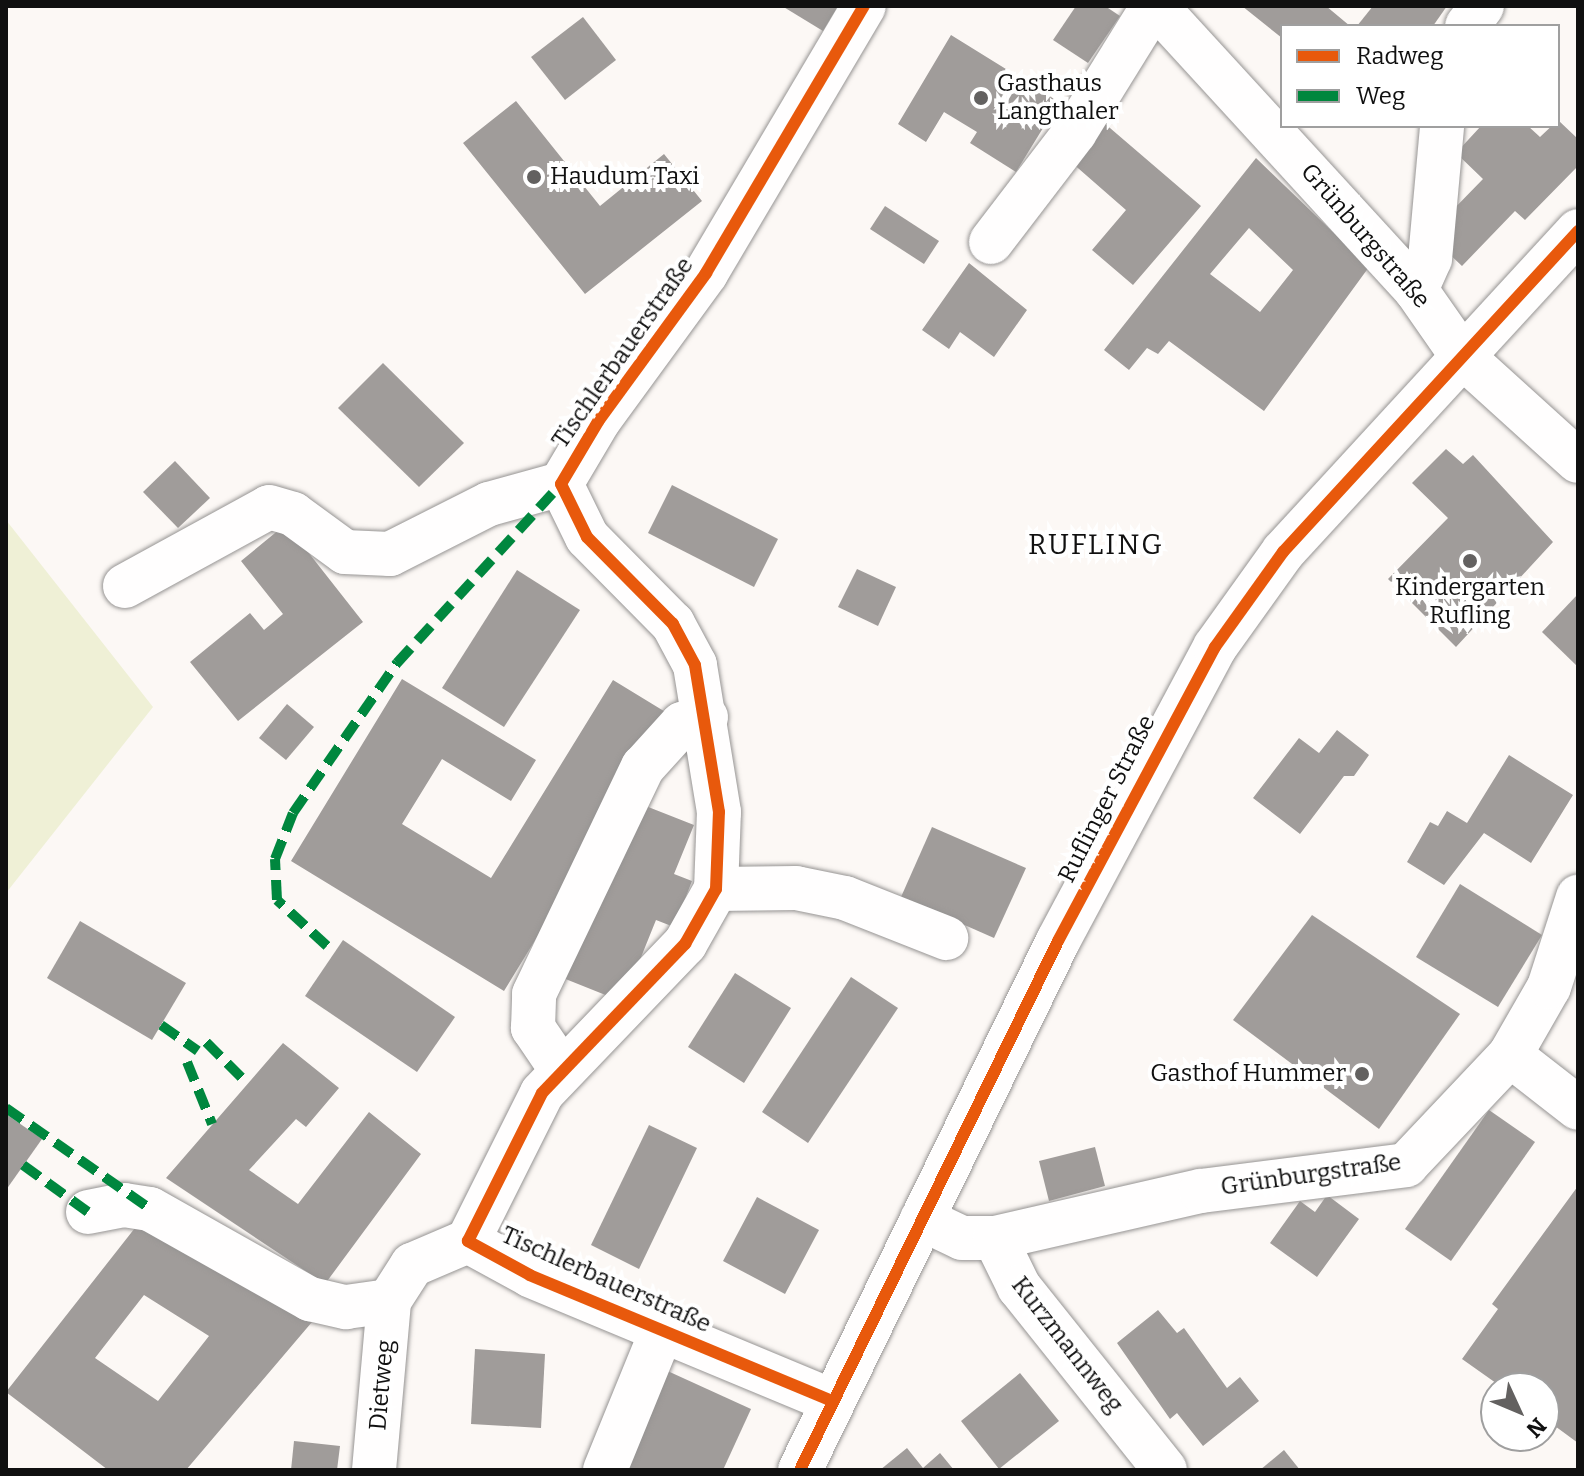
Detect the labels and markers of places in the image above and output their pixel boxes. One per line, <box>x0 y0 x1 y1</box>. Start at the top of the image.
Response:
place label: Gasthaus Langthaler <box>997 70 1119 126</box>
marker: Gasthaus Langthaler <box>972 89 990 107</box>
place label: Haudum Taxi <box>550 163 699 191</box>
marker: Haudum Taxi <box>525 168 543 186</box>
marker: Kindergarten Rufling <box>1461 552 1479 570</box>
place label: Kindergarten Rufling <box>1395 574 1545 630</box>
place label: Gasthof Hummer <box>1150 1060 1346 1088</box>
marker: Gasthof Hummer <box>1353 1065 1371 1083</box>

